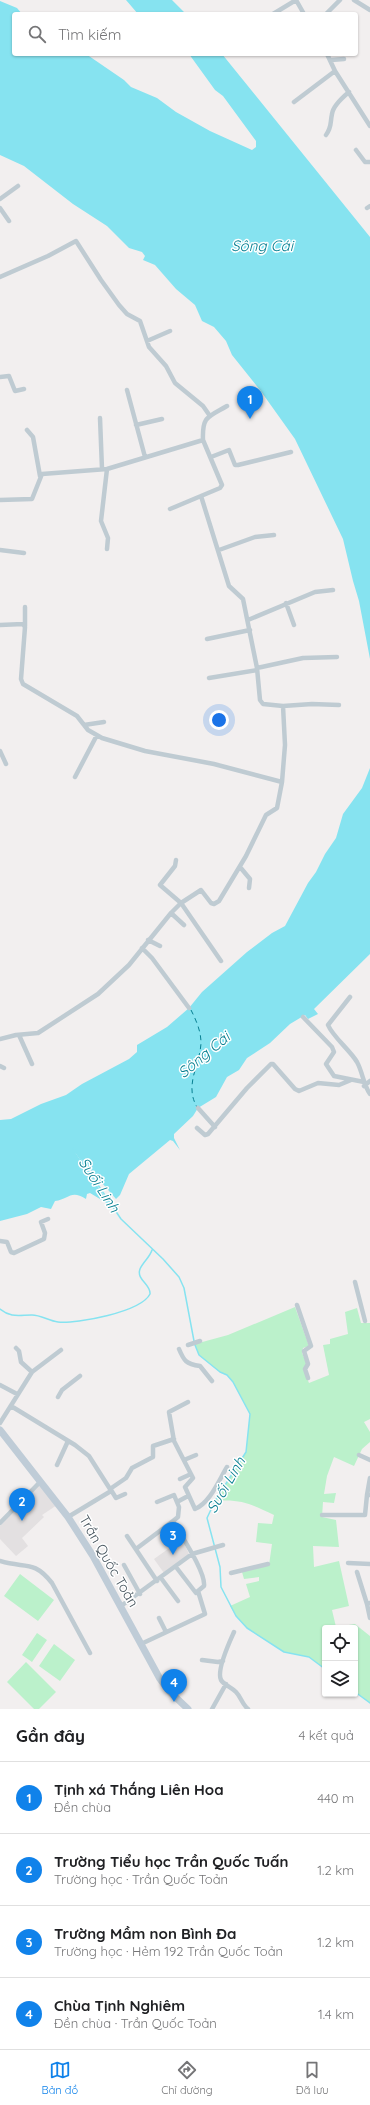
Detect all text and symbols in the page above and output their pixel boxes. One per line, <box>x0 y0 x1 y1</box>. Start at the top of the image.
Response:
search box <box>12 12 358 56</box>
icon: search <box>26 23 48 45</box>
text: Tìm kiếm <box>58 25 121 44</box>
water label: Sông Cái <box>231 236 295 255</box>
pin: 1 <box>237 386 263 419</box>
your location <box>209 710 229 730</box>
water label: Sông Cái <box>174 1026 235 1082</box>
water label: Suối Linh <box>75 1154 124 1216</box>
water label: Suối Linh <box>202 1453 249 1516</box>
pin: 2 <box>9 1488 35 1521</box>
street label: Trần Quốc Toản <box>75 1512 143 1610</box>
pin: 3 <box>160 1522 186 1555</box>
map controls <box>322 1625 358 1697</box>
button: locate <box>322 1625 358 1661</box>
button: layers <box>322 1661 358 1697</box>
pin: 4 <box>161 1669 187 1702</box>
text: Gần đây <box>16 1725 85 1746</box>
text: 4 kết quả <box>298 1727 354 1743</box>
text: Tịnh xá Thắng Liên Hoa <box>54 1780 224 1799</box>
text: 1 <box>26 1790 32 1806</box>
text: 440 m <box>317 1790 354 1806</box>
text: Đền chùa <box>54 1799 111 1815</box>
text: Trường Tiểu học Trần Quốc Tuấn <box>54 1852 288 1871</box>
text: 2 <box>25 1862 33 1878</box>
text: 1.2 km <box>317 1862 354 1878</box>
text: Trường học · Trần Quốc Toản <box>54 1871 228 1887</box>
text: Trường Mầm non Bình Đa <box>54 1924 237 1943</box>
text: 3 <box>26 1934 32 1950</box>
text: 1.2 km <box>317 1934 354 1950</box>
text: Trường học · Hẻm 192 Trần Quốc Toản <box>54 1943 283 1959</box>
text: Chùa Tịnh Nghiêm <box>54 1996 185 2015</box>
text: 4 <box>25 2006 33 2022</box>
text: 1.4 km <box>318 2006 354 2022</box>
text: Đền chùa · Trần Quốc Toản <box>54 2015 217 2031</box>
tab: Bản đồ <box>42 2059 78 2097</box>
tab: Chỉ đường <box>161 2059 213 2097</box>
tab: Đã lưu <box>296 2059 328 2097</box>

